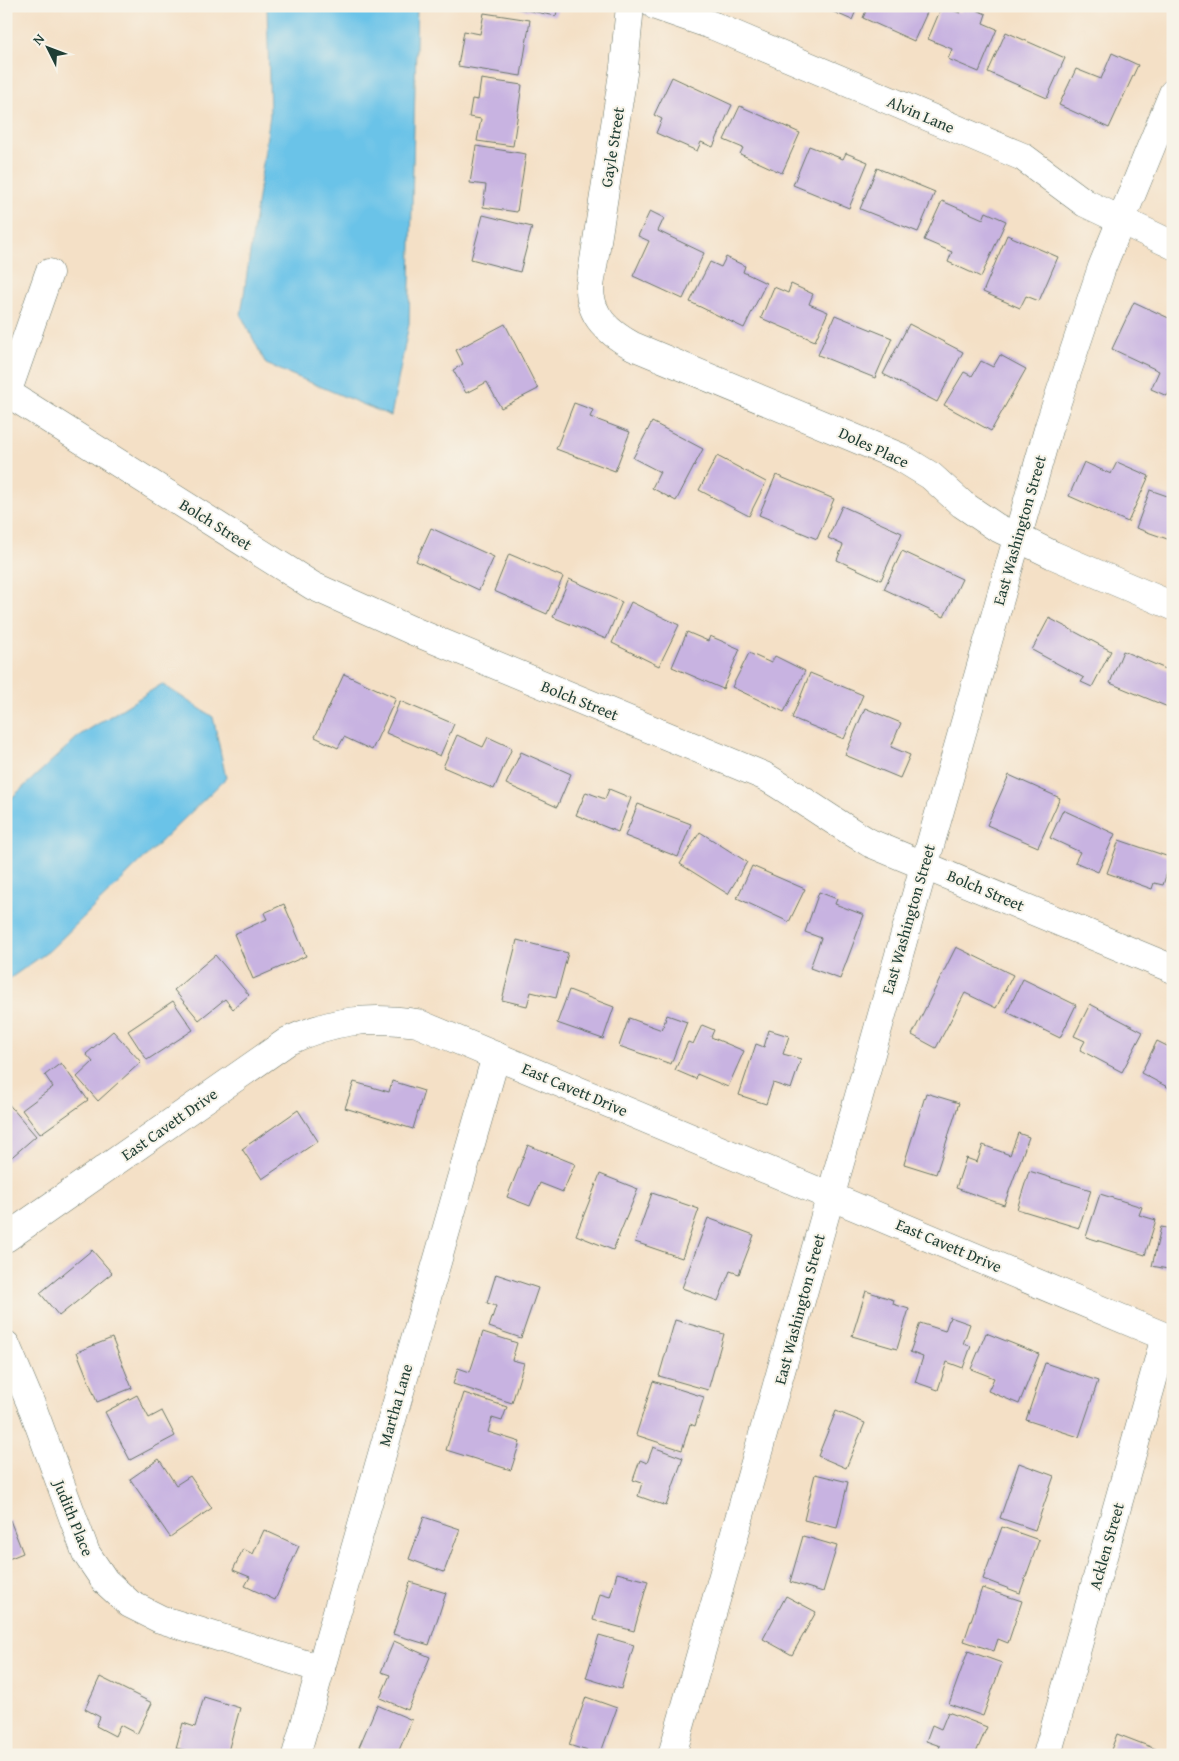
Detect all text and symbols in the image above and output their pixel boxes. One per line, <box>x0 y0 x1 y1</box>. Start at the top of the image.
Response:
north arrow <box>22 22 72 72</box>
text: N <box>28 29 49 49</box>
street label: Alvin Lane <box>884 89 958 139</box>
street label: Gayle Street <box>594 105 630 189</box>
street label: Doles Place <box>835 420 913 474</box>
street label: East Washington Street <box>986 452 1052 608</box>
street label: Bolch Street <box>175 492 257 556</box>
street label: Bolch Street <box>538 674 623 727</box>
street label: East Washington Street <box>875 841 941 997</box>
street label: Bolch Street <box>944 863 1029 917</box>
street label: East Cavett Drive <box>518 1056 632 1122</box>
street label: East Cavett Drive <box>116 1082 222 1166</box>
street label: East Cavett Drive <box>892 1212 1006 1278</box>
street label: East Washington Street <box>767 1231 831 1387</box>
street label: Martha Lane <box>372 1361 418 1449</box>
street label: Judith Place <box>47 1474 100 1560</box>
street label: Acklen Street <box>1082 1499 1130 1592</box>

